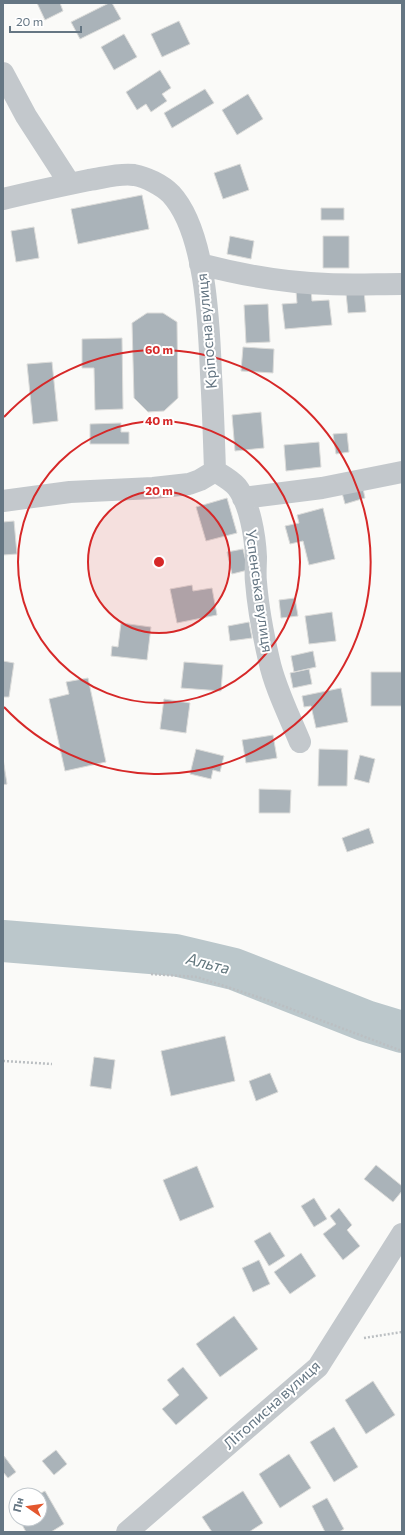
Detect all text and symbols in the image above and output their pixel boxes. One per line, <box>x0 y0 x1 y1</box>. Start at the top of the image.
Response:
scale bar <box>10 8 81 34</box>
text: 20 m <box>16 14 43 28</box>
street label: Кріпосна вулиця <box>192 273 220 390</box>
text: 60 m <box>145 342 173 356</box>
text: 40 m <box>145 413 173 427</box>
text: 20 m <box>145 483 173 497</box>
street label: Успенська вулиця <box>242 528 278 654</box>
centre of rings <box>152 555 166 569</box>
water label: Альта <box>183 948 232 977</box>
street label: Літописна вулиця <box>219 1356 323 1452</box>
north arrow <box>8 1487 48 1527</box>
text: Пн <box>10 1496 26 1513</box>

